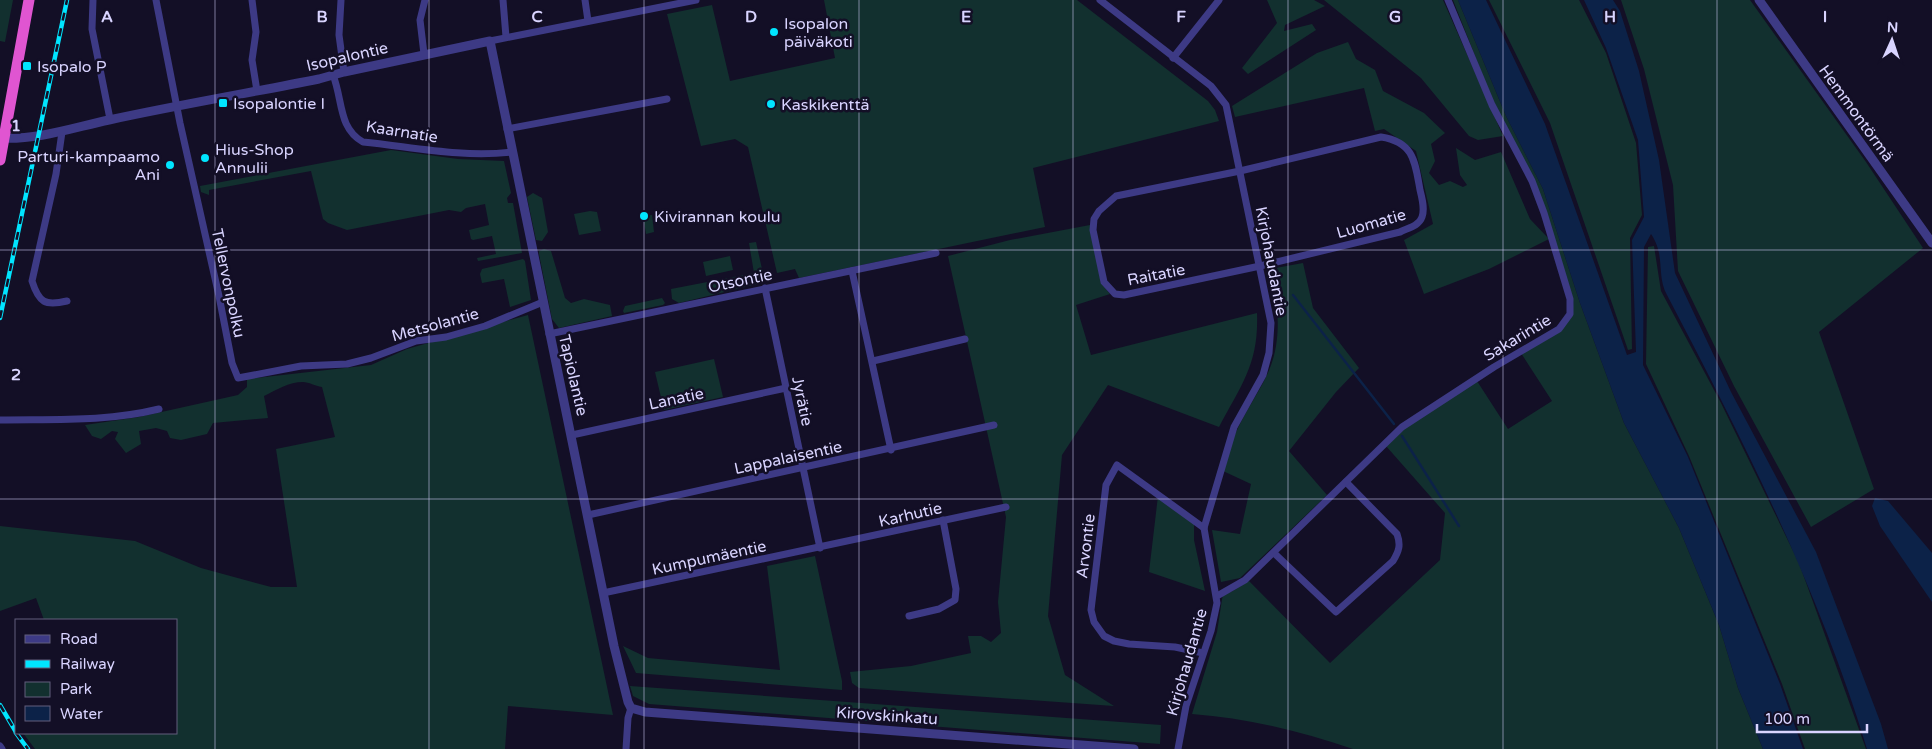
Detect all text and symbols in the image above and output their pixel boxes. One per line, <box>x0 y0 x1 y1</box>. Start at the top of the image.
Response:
text: A <box>101 7 113 27</box>
text: B <box>316 7 328 27</box>
text: C <box>531 7 543 27</box>
text: D <box>745 7 757 27</box>
text: E <box>961 7 971 27</box>
text: F <box>1176 7 1186 27</box>
text: G <box>1389 7 1401 27</box>
text: H <box>1604 7 1616 27</box>
text: I <box>1823 7 1827 27</box>
place label: Isopalon päiväkoti <box>784 14 853 52</box>
north arrow <box>1867 15 1917 65</box>
text: N <box>1887 19 1899 36</box>
marker: Isopalon päiväkoti <box>768 26 780 38</box>
street label: Isopalontie <box>304 38 390 76</box>
place label: Isopalo P <box>37 57 107 77</box>
marker: Isopalo P <box>21 60 33 72</box>
street label: Hemmontörmä <box>1814 61 1898 166</box>
place label: Isopalontie I <box>233 94 325 114</box>
place label: Kaskikenttä <box>781 95 870 115</box>
marker: Isopalontie I <box>217 97 229 109</box>
marker: Kaskikenttä <box>765 98 777 110</box>
text: 1 <box>11 116 21 136</box>
street label: Kaarnatie <box>364 116 439 148</box>
place label: Hius-Shop Annulii <box>215 140 294 178</box>
place label: Parturi-kampaamo Ani <box>17 147 160 185</box>
marker: Hius-Shop Annulii <box>199 152 211 164</box>
marker: Parturi-kampaamo Ani <box>164 159 176 171</box>
street label: Kirjohaudantie <box>1251 205 1291 318</box>
street label: Luomatie <box>1334 205 1408 243</box>
place label: Kivirannan koulu <box>654 207 780 227</box>
marker: Kivirannan koulu <box>638 210 650 222</box>
street label: Tellervonpolku <box>207 227 249 340</box>
street label: Raitatie <box>1126 260 1187 290</box>
street label: Otsontie <box>706 264 774 298</box>
street label: Metsolantie <box>389 304 481 346</box>
street label: Sakarintie <box>1480 310 1555 366</box>
street label: Tapiolantie <box>554 333 592 418</box>
text: 2 <box>11 365 21 385</box>
street label: Jyrätie <box>787 375 817 428</box>
street label: Lanatie <box>647 383 706 415</box>
street label: Lappalaisentie <box>732 437 844 479</box>
street label: Karhutie <box>877 498 944 532</box>
street label: Arvontie <box>1072 513 1100 579</box>
street label: Kumpumäentie <box>650 536 768 580</box>
street label: Kirjohaudantie <box>1162 606 1212 718</box>
legend <box>15 619 178 734</box>
text: Road <box>60 630 98 648</box>
text: Railway <box>60 655 115 673</box>
text: Park <box>60 680 92 698</box>
street label: Kirovskinkatu <box>835 702 939 730</box>
scale bar <box>1757 702 1867 734</box>
text: Water <box>60 705 103 723</box>
text: 100 m <box>1764 710 1810 728</box>

